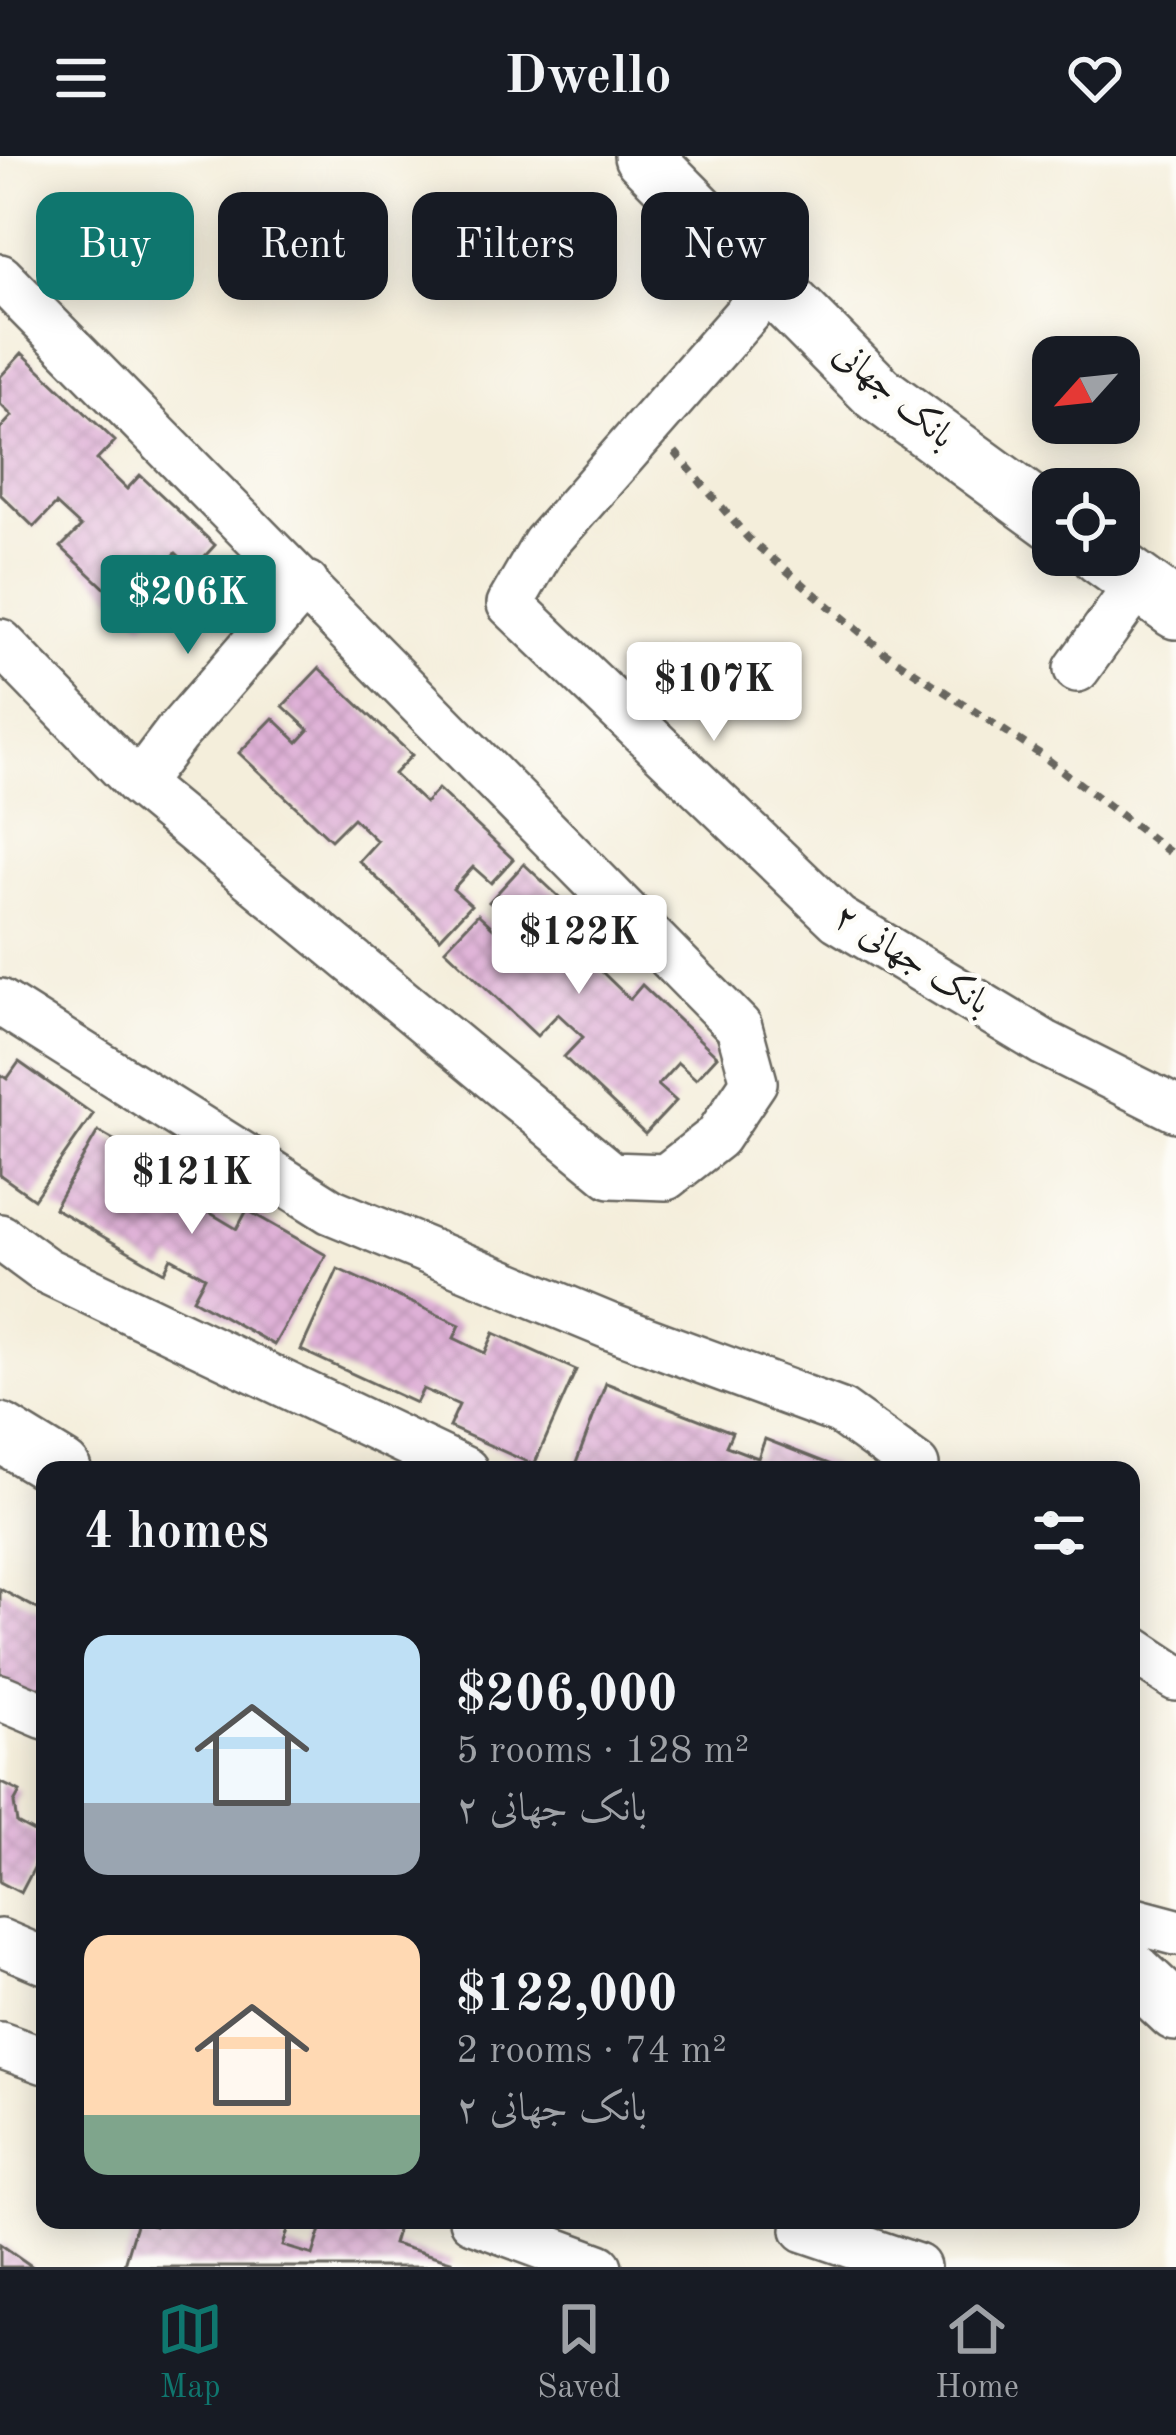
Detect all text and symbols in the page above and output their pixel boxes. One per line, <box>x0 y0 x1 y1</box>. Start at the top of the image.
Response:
icon: menu <box>48 45 114 111</box>
icon: heart <box>1062 45 1128 111</box>
text: Dwello <box>504 51 672 105</box>
chip: Buy <box>36 192 194 300</box>
chip: Rent <box>218 192 388 300</box>
chip: Filters <box>412 192 617 300</box>
chip: New <box>641 192 809 300</box>
street label: بانک جهانی <box>826 333 962 456</box>
north arrow <box>1032 336 1140 444</box>
map controls <box>1032 336 1140 576</box>
button: locate <box>1032 468 1140 576</box>
pin: $206K <box>104 555 272 657</box>
text: $206K <box>128 574 248 613</box>
pin: $107K <box>630 642 798 744</box>
text: $107K <box>654 661 774 700</box>
pin: $122K <box>495 895 663 997</box>
street label: بانک جهانی ۲ <box>827 897 997 1023</box>
text: $122K <box>519 914 639 953</box>
pin: $121K <box>108 1135 276 1237</box>
text: $121K <box>132 1154 252 1193</box>
icon: filters <box>1026 1500 1092 1566</box>
text: 4 homes <box>84 1508 269 1559</box>
text: $206,000 <box>456 1671 677 1722</box>
icon: home <box>180 1683 324 1827</box>
text: 5 rooms · 128 m² <box>456 1732 749 1771</box>
text: بانک جهانی ۲ <box>456 1790 647 1829</box>
text: $122,000 <box>456 1971 677 2022</box>
icon: home <box>180 1983 324 2127</box>
text: 2 rooms · 74 m² <box>456 2032 727 2071</box>
text: بانک جهانی ۲ <box>456 2090 647 2129</box>
tab: Map <box>157 2296 223 2409</box>
tab: Saved <box>537 2296 621 2409</box>
tab: Home <box>935 2296 1019 2409</box>

